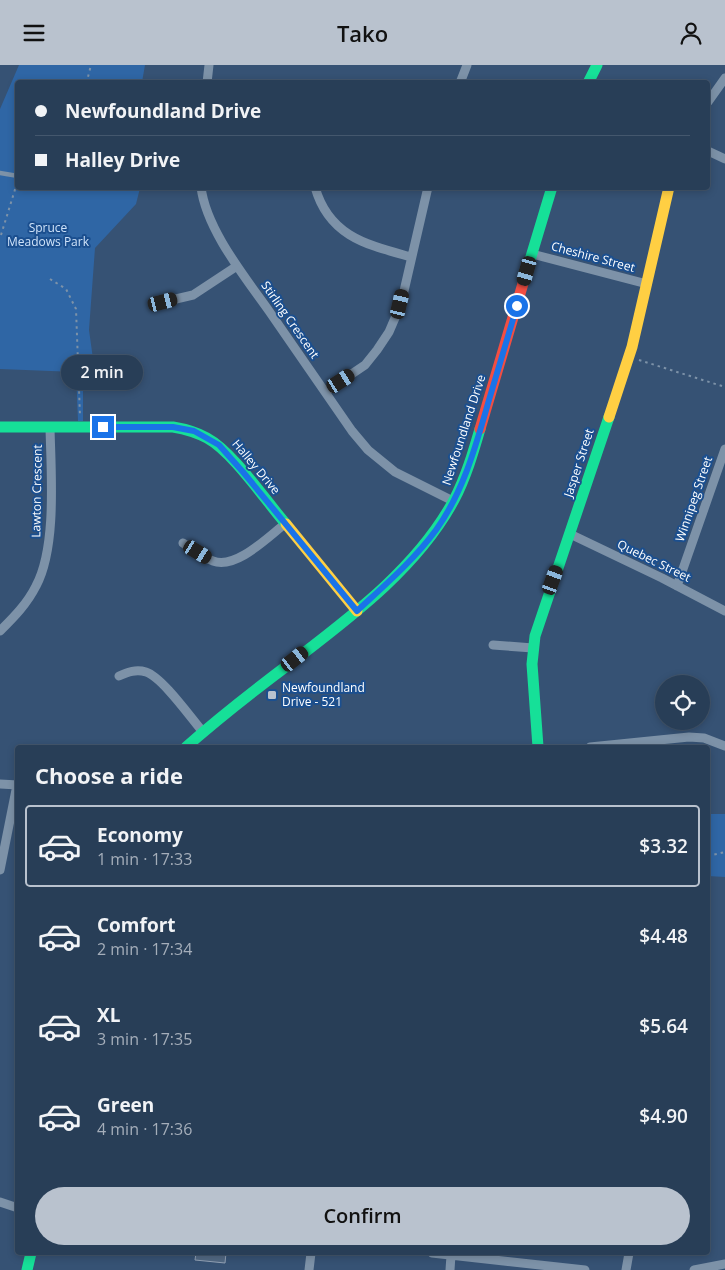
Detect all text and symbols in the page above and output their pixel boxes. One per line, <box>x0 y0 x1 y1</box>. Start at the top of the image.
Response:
text: Tako <box>337 18 388 48</box>
icon: menu <box>20 19 48 47</box>
icon: person <box>677 19 705 47</box>
text: Newfoundland Drive <box>65 98 261 124</box>
text: Halley Drive <box>65 147 180 173</box>
park label: Spruce Meadows Park <box>7 219 90 250</box>
street label: Cheshire Street <box>549 237 637 276</box>
car <box>515 255 538 287</box>
street label: Stirling Crescent <box>257 278 323 362</box>
car <box>389 288 410 320</box>
car <box>146 291 179 313</box>
route start <box>506 295 528 317</box>
callout: 2 min <box>62 355 144 389</box>
text: 2 min <box>80 361 124 383</box>
car <box>324 367 357 395</box>
street label: Newfoundland Drive <box>438 372 490 487</box>
route end <box>92 416 114 438</box>
street label: Jasper Street <box>559 426 598 500</box>
street label: Halley Drive <box>228 436 285 498</box>
street label: Lawton Crescent <box>27 444 46 538</box>
street label: Winnipeg Street <box>671 454 716 544</box>
street label: Quebec Street <box>615 535 694 586</box>
car <box>181 538 214 566</box>
car <box>540 563 565 597</box>
car <box>278 644 311 674</box>
map controls <box>655 675 710 730</box>
button: locate <box>655 675 710 730</box>
place label: Newfoundland Drive - 521 <box>282 679 365 710</box>
marker: Newfoundland Drive - 521 <box>266 689 278 701</box>
text: Choose a ride <box>35 760 183 790</box>
text: Economy <box>97 822 183 848</box>
icon: car <box>37 824 82 869</box>
text: $3.32 <box>639 833 688 859</box>
text: 1 min · 17:33 <box>97 848 192 870</box>
text: Comfort <box>97 912 176 938</box>
icon: car <box>37 914 82 959</box>
text: $4.48 <box>639 923 688 949</box>
text: 2 min · 17:34 <box>97 938 192 960</box>
text: XL <box>97 1002 120 1028</box>
icon: car <box>37 1004 82 1049</box>
text: $5.64 <box>639 1013 688 1039</box>
text: 3 min · 17:35 <box>97 1028 192 1050</box>
text: Green <box>97 1092 154 1118</box>
icon: car <box>37 1094 82 1139</box>
text: $4.90 <box>639 1103 688 1129</box>
text: 4 min · 17:36 <box>97 1118 192 1140</box>
button: Confirm <box>35 1187 690 1245</box>

